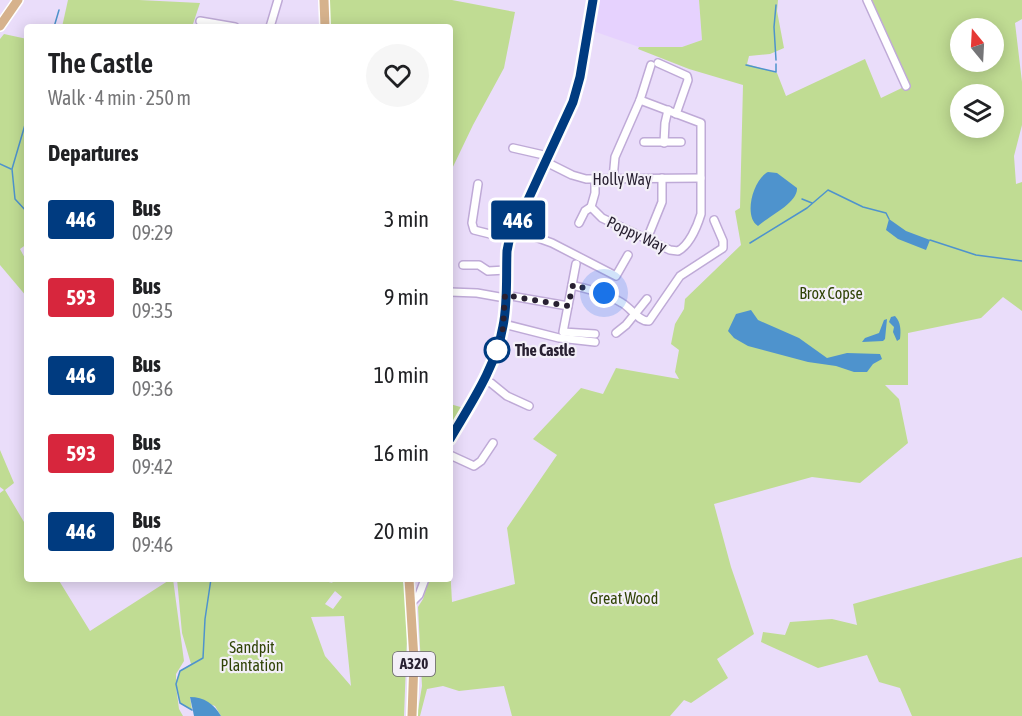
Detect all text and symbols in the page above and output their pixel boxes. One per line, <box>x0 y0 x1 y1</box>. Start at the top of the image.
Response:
north arrow <box>950 18 1004 72</box>
map controls <box>950 18 1004 138</box>
button: heart <box>366 44 429 107</box>
text: The Castle <box>48 47 153 79</box>
button: layers <box>950 84 1004 138</box>
text: Walk · 4 min · 250 m <box>48 86 191 109</box>
text: Departures <box>48 140 138 166</box>
street label: Holly Way <box>592 170 652 189</box>
text: Bus <box>132 195 161 221</box>
line badge: 446 <box>484 200 552 240</box>
text: 3 min <box>384 206 429 232</box>
text: 446 <box>66 207 96 231</box>
text: 446 <box>503 208 533 232</box>
street label: Poppy Way <box>604 212 670 257</box>
text: 09:29 <box>132 221 173 244</box>
text: Bus <box>132 273 161 299</box>
your location <box>589 278 619 308</box>
text: 9 min <box>384 284 429 310</box>
park label: Brox Copse <box>799 284 863 303</box>
text: 593 <box>66 285 96 309</box>
text: 09:35 <box>132 299 173 322</box>
marker: The Castle <box>484 337 510 363</box>
place label: The Castle <box>515 341 575 359</box>
text: Bus <box>132 351 161 377</box>
text: 10 min <box>374 362 429 388</box>
text: 446 <box>66 363 96 387</box>
text: 09:36 <box>132 377 173 400</box>
text: Bus <box>132 429 161 455</box>
text: 16 min <box>374 440 429 466</box>
text: 593 <box>66 441 96 465</box>
text: 09:42 <box>132 455 173 478</box>
text: Bus <box>132 507 161 533</box>
text: 20 min <box>374 518 429 544</box>
text: 446 <box>66 519 96 543</box>
text: 09:46 <box>132 533 173 556</box>
park label: Great Wood <box>590 589 658 607</box>
park label: Sandpit Plantation <box>221 638 283 674</box>
road number: A320 <box>393 652 435 676</box>

